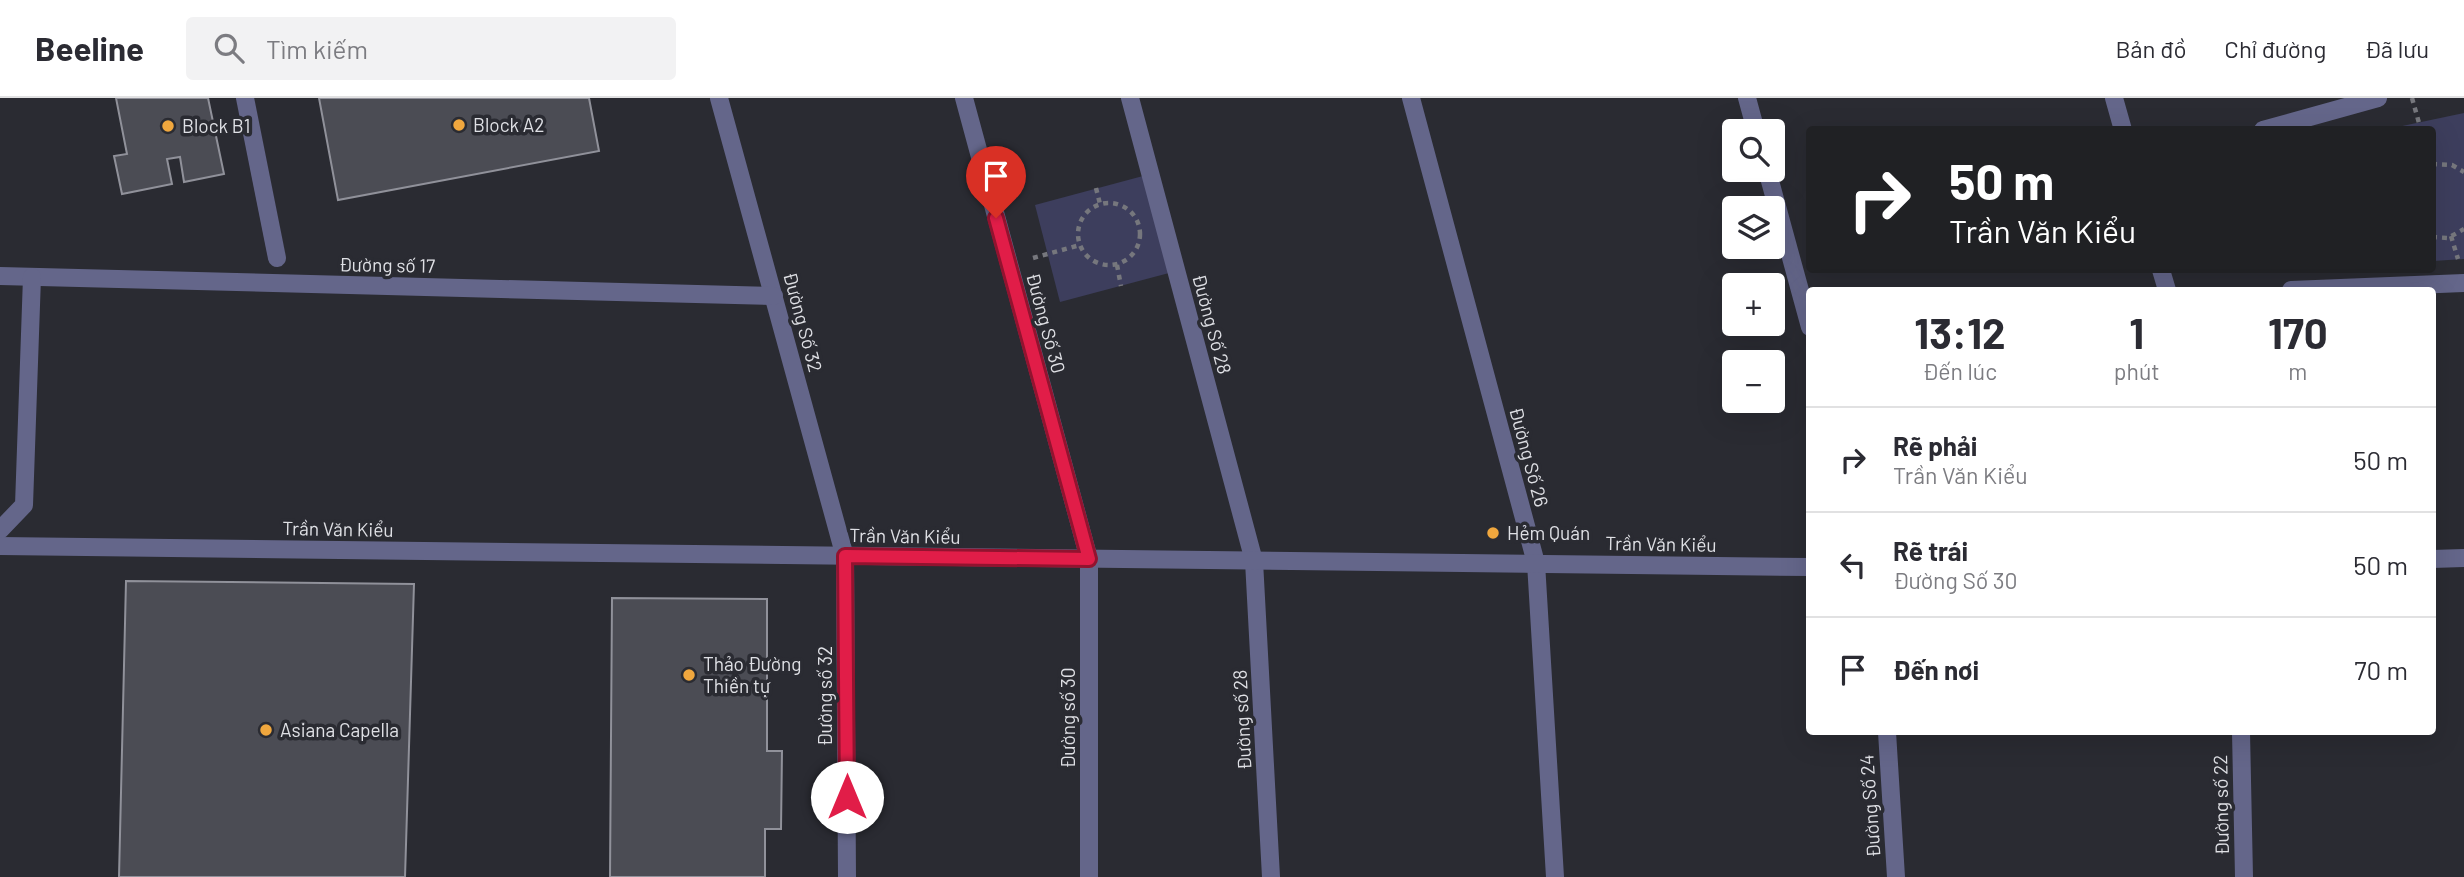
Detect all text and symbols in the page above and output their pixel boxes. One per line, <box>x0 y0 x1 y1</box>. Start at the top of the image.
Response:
search box <box>186 17 676 80</box>
text: Beeline <box>35 28 144 68</box>
icon: search <box>210 29 248 67</box>
text: Tìm kiếm <box>266 33 368 64</box>
text: Bản đồ <box>2115 34 2186 63</box>
text: Chỉ đường <box>2224 34 2326 63</box>
text: Đã lưu <box>2364 34 2429 63</box>
place label: Block A2 <box>473 113 545 136</box>
place label: Block B1 <box>182 114 250 137</box>
marker: Block A2 <box>451 117 467 133</box>
marker: Block B1 <box>160 118 176 134</box>
map controls <box>1722 119 1785 413</box>
button: search <box>1722 119 1785 182</box>
pin <box>966 146 1026 218</box>
text: 50 m <box>1949 151 2054 210</box>
icon: right <box>1834 154 1925 245</box>
icon: arrive <box>977 157 1015 195</box>
button: layers <box>1722 196 1785 259</box>
text: Trần Văn Kiểu <box>1949 211 2136 249</box>
street label: Đường số 17 <box>339 252 435 277</box>
street label: Đường Số 32 <box>779 269 828 374</box>
street label: Đường Số 30 <box>1022 270 1071 376</box>
street label: Đường Số 28 <box>1188 271 1237 376</box>
button: + <box>1722 273 1785 336</box>
text: 13:12 <box>1914 307 2006 357</box>
text: 1 <box>2129 307 2144 357</box>
text: 170 <box>2268 307 2328 357</box>
button: − <box>1722 350 1785 413</box>
text: Đến lúc <box>1923 357 1997 385</box>
text: phút <box>2114 357 2160 385</box>
text: m <box>2288 357 2307 385</box>
street label: Đường Số 26 <box>1505 404 1554 509</box>
text: Rẽ phải <box>1893 430 1977 461</box>
icon: right <box>1834 441 1872 479</box>
text: 50 m <box>2353 444 2408 475</box>
text: Trần Văn Kiểu <box>1893 461 2028 489</box>
street label: Trần Văn Kiểu <box>282 516 394 541</box>
place label: Hẻm Quán <box>1507 521 1590 544</box>
street label: Trần Văn Kiểu <box>849 523 961 548</box>
marker: Hẻm Quán <box>1485 525 1501 541</box>
street label: Trần Văn Kiểu <box>1605 531 1717 556</box>
text: Rẽ trái <box>1893 535 1968 566</box>
icon: left <box>1834 546 1872 584</box>
text: 50 m <box>2353 549 2408 580</box>
text: Đường Số 30 <box>1893 566 2018 594</box>
street label: Đường số 32 <box>813 646 836 746</box>
icon: arrive <box>1834 651 1872 689</box>
place label: Thảo Đường Thiền tự <box>703 652 801 697</box>
text: Đến nơi <box>1893 654 1979 685</box>
text: 70 m <box>2354 654 2408 685</box>
marker: Thảo Đường Thiền tự <box>681 667 697 683</box>
street label: Đường số 30 <box>1056 668 1079 769</box>
street label: Đường số 28 <box>1227 669 1256 771</box>
place label: Asiana Capella <box>280 718 399 741</box>
marker: Asiana Capella <box>258 722 274 738</box>
street label: Đường Số 24 <box>1854 754 1885 858</box>
street label: Đường số 22 <box>2208 754 2233 856</box>
position arrow <box>810 760 884 834</box>

